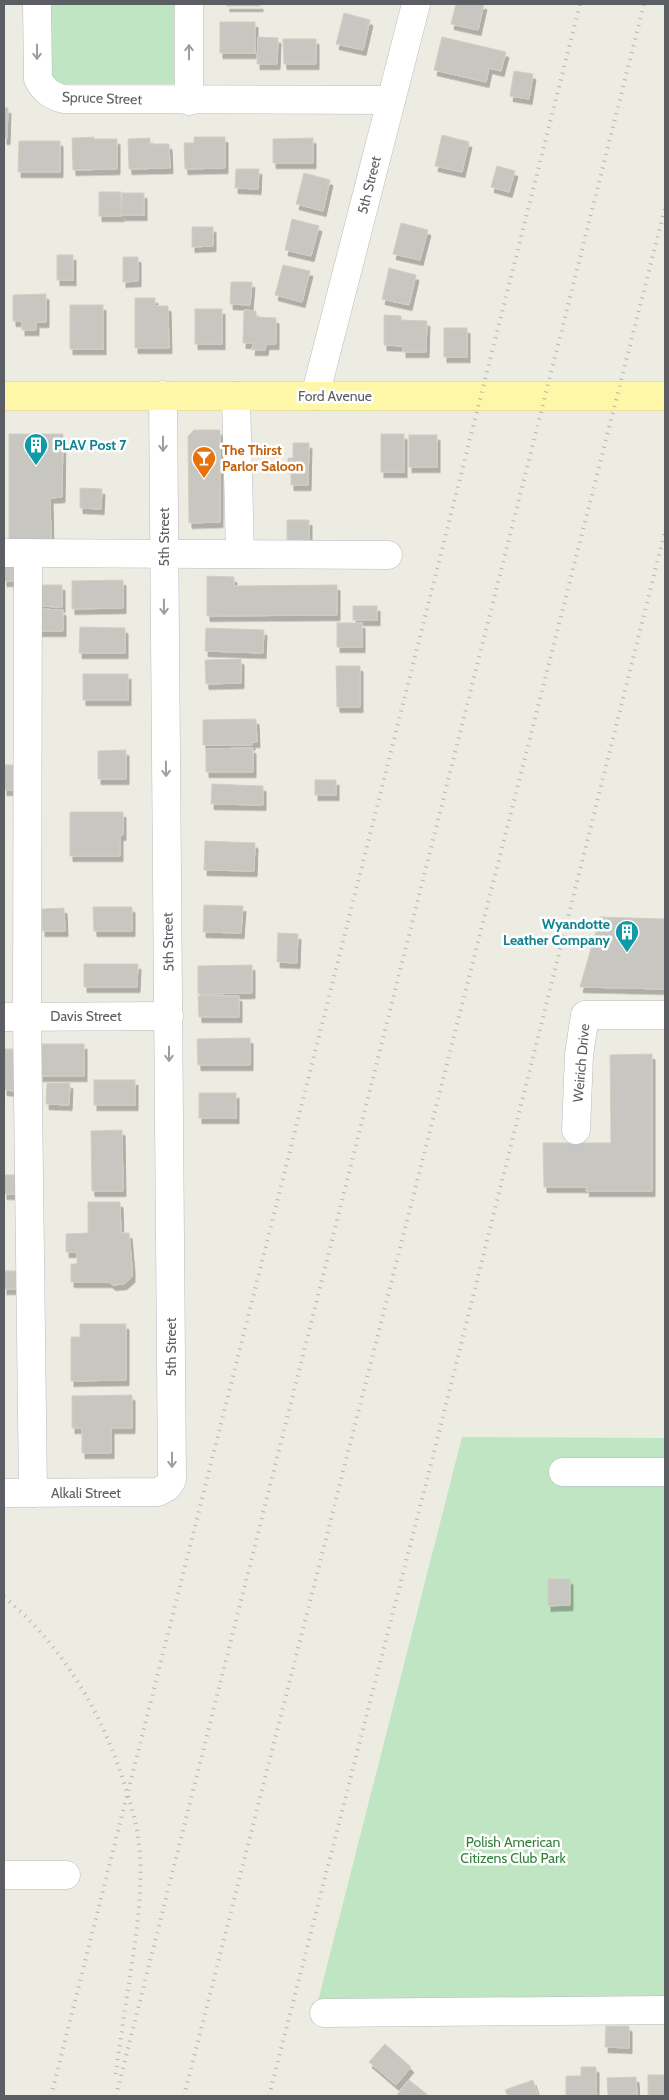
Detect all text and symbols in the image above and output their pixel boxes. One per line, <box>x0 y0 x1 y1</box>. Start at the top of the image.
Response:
one-way arrow <box>32 44 42 60</box>
one-way arrow <box>184 44 194 60</box>
street label: Spruce Street <box>62 88 143 108</box>
street label: 5th Street <box>353 154 385 216</box>
street label: Ford Avenue <box>298 387 372 405</box>
building icon: PLAV Post 7 <box>23 432 49 466</box>
place label: PLAV Post 7 <box>54 436 127 454</box>
one-way arrow <box>158 436 168 452</box>
place label: The Thirst Parlor Saloon <box>222 441 304 475</box>
bar icon: The Thirst Parlor Saloon <box>191 445 217 479</box>
street label: 5th Street <box>155 507 173 567</box>
one-way arrow <box>159 598 169 614</box>
one-way arrow <box>161 760 171 777</box>
street label: 5th Street <box>158 912 178 972</box>
place label: Wyandotte Leather Company <box>503 915 610 949</box>
building icon: Wyandotte Leather Company <box>614 919 640 953</box>
street label: Davis Street <box>50 1007 122 1025</box>
street label: Weirich Drive <box>569 1023 593 1103</box>
one-way arrow <box>165 1046 174 1062</box>
street label: 5th Street <box>162 1317 180 1377</box>
one-way arrow <box>167 1452 177 1468</box>
street label: Alkali Street <box>51 1484 121 1502</box>
park label: Polish American Citizens Club Park <box>460 1833 566 1867</box>

